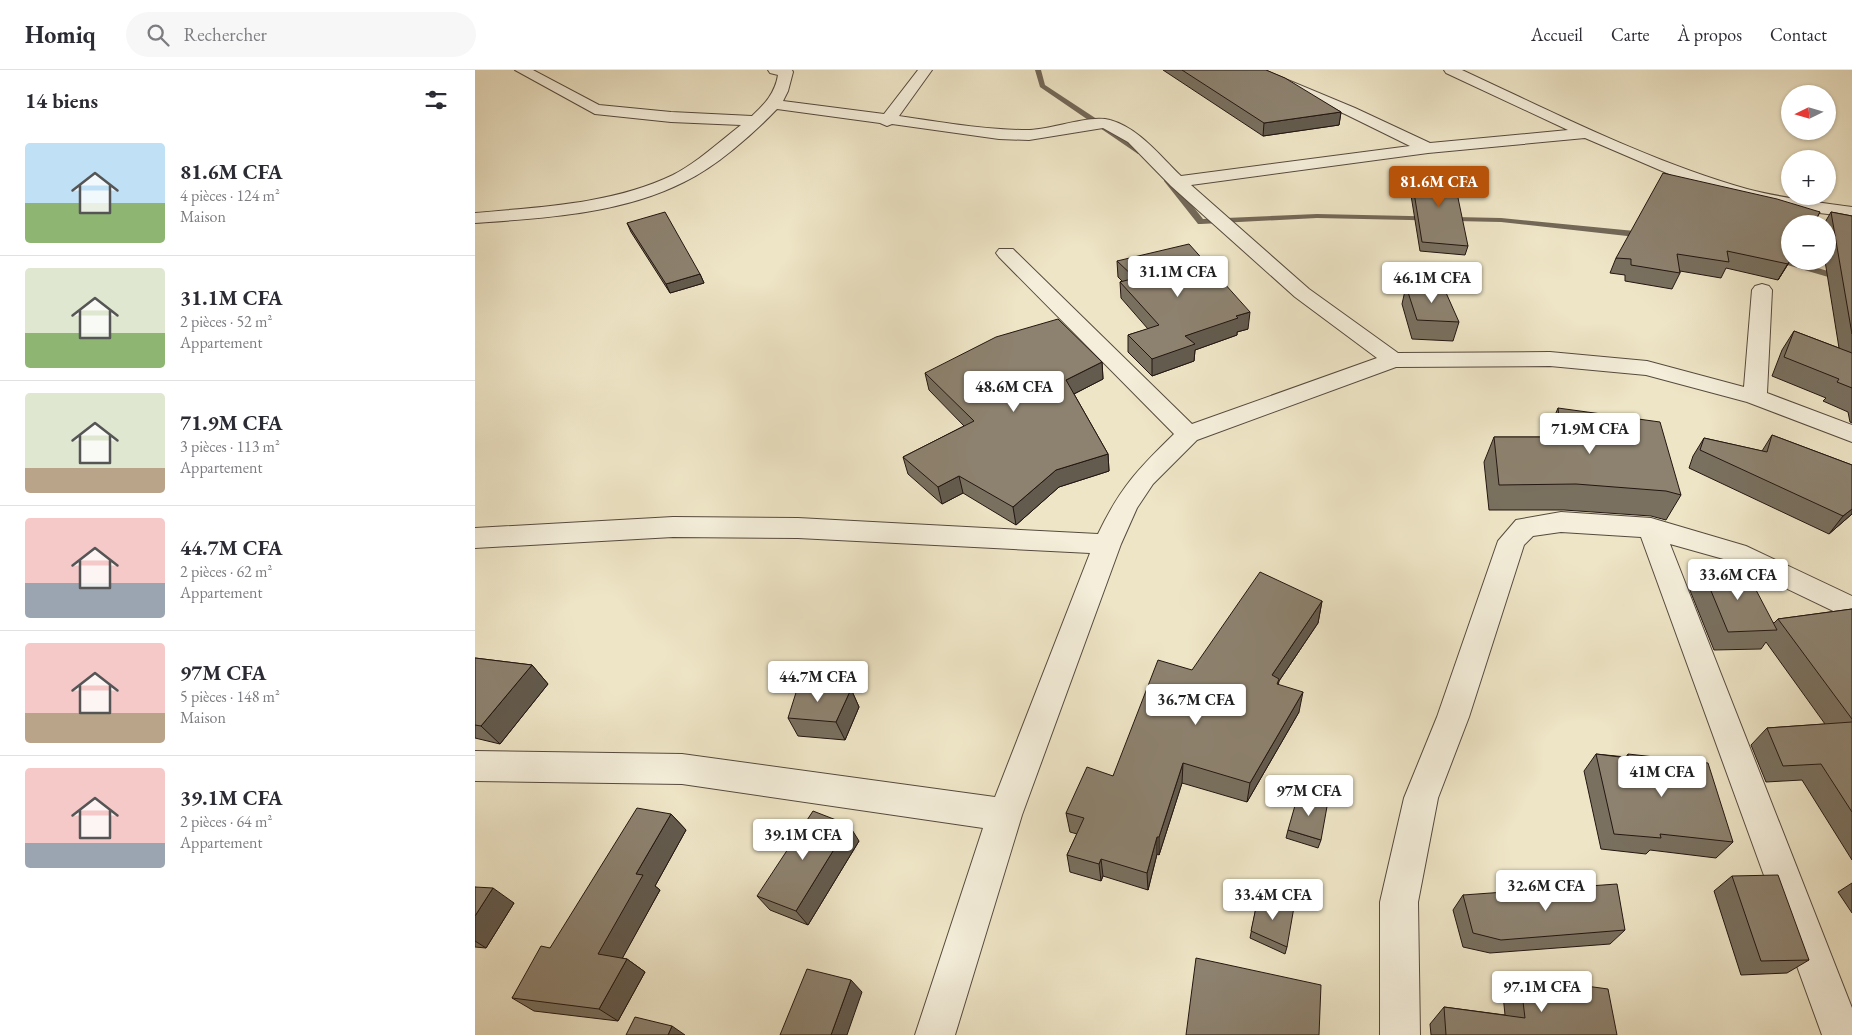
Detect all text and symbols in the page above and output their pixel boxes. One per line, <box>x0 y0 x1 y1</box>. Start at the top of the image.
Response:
search box <box>126 12 476 57</box>
text: Homiq <box>25 19 96 50</box>
icon: search <box>144 21 172 49</box>
text: Rechercher <box>184 22 267 47</box>
text: Accueil <box>1531 23 1583 46</box>
text: Carte <box>1611 23 1650 46</box>
text: À propos <box>1678 23 1742 46</box>
text: Contact <box>1770 23 1827 46</box>
north arrow <box>1781 85 1836 140</box>
map controls <box>1781 85 1836 270</box>
icon: filters <box>422 86 450 114</box>
text: 14 biens <box>25 87 98 114</box>
button: + <box>1781 150 1836 205</box>
text: 81.6M CFA <box>180 158 283 185</box>
icon: home <box>65 163 125 223</box>
pin: 81.6M CFA <box>1382 166 1496 208</box>
text: 81.6M CFA <box>1400 171 1478 192</box>
text: 4 pièces · 124 m² <box>180 185 280 206</box>
text: Maison <box>180 206 226 227</box>
button: − <box>1781 215 1836 270</box>
pin: 31.1M CFA <box>1121 256 1235 298</box>
text: 31.1M CFA <box>1139 261 1217 282</box>
pin: 46.1M CFA <box>1375 262 1489 304</box>
text: 46.1M CFA <box>1393 267 1471 288</box>
text: 31.1M CFA <box>180 284 283 311</box>
icon: home <box>65 288 125 348</box>
text: 2 pièces · 52 m² <box>180 311 272 332</box>
text: Appartement <box>180 332 263 353</box>
pin: 48.6M CFA <box>957 370 1071 413</box>
text: 48.6M CFA <box>975 376 1053 397</box>
text: 71.9M CFA <box>180 409 283 436</box>
pin: 71.9M CFA <box>1533 412 1647 455</box>
icon: home <box>65 413 125 473</box>
text: 71.9M CFA <box>1551 418 1629 439</box>
text: 3 pièces · 113 m² <box>180 436 280 457</box>
text: Appartement <box>180 457 263 478</box>
text: 44.7M CFA <box>180 534 283 561</box>
icon: home <box>65 538 125 598</box>
pin: 33.6M CFA <box>1681 558 1795 601</box>
text: 2 pièces · 62 m² <box>180 561 272 582</box>
text: 33.6M CFA <box>1699 564 1777 585</box>
text: Appartement <box>180 582 263 603</box>
text: 97M CFA <box>180 659 266 686</box>
pin: 44.7M CFA <box>761 660 875 703</box>
icon: home <box>65 663 125 723</box>
text: 44.7M CFA <box>779 666 857 687</box>
pin: 36.7M CFA <box>1139 684 1253 726</box>
text: 5 pièces · 148 m² <box>180 686 280 707</box>
text: 36.7M CFA <box>1157 689 1235 710</box>
text: Maison <box>180 707 226 728</box>
pin: 41M CFA <box>1616 756 1708 798</box>
text: 41M CFA <box>1629 761 1695 782</box>
pin: 97M CFA <box>1263 774 1355 817</box>
text: 97M CFA <box>1276 780 1342 801</box>
text: 39.1M CFA <box>180 784 283 811</box>
icon: home <box>65 788 125 848</box>
text: 2 pièces · 64 m² <box>180 811 272 832</box>
pin: 39.1M CFA <box>746 818 860 861</box>
text: 39.1M CFA <box>764 824 842 845</box>
text: Appartement <box>180 832 263 853</box>
pin: 32.6M CFA <box>1489 870 1603 912</box>
text: 32.6M CFA <box>1507 875 1585 896</box>
pin: 33.4M CFA <box>1216 878 1330 921</box>
text: 33.4M CFA <box>1234 884 1312 905</box>
pin: 97.1M CFA <box>1485 970 1599 1013</box>
text: 97.1M CFA <box>1503 976 1581 997</box>

